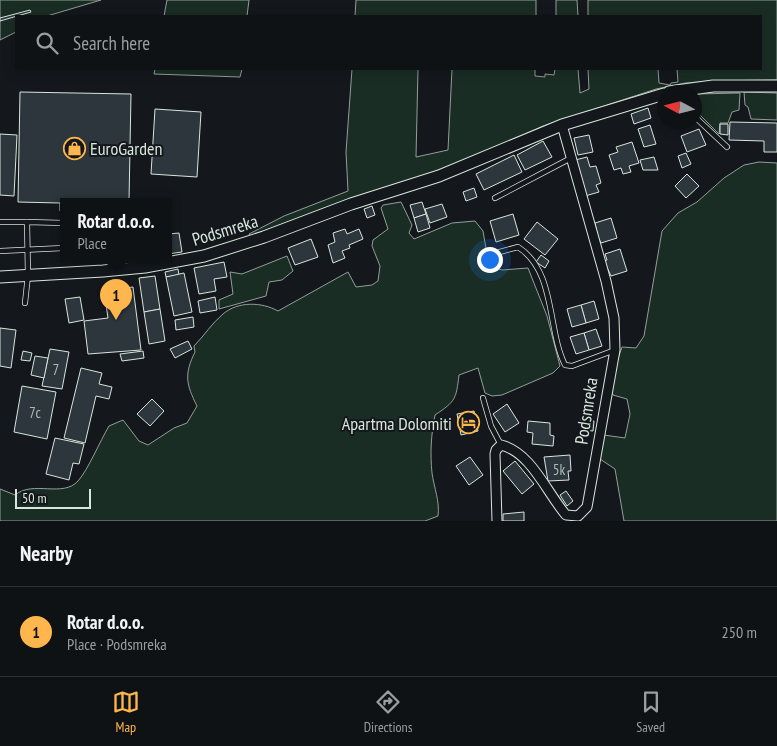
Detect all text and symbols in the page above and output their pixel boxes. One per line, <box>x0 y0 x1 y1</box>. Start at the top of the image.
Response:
search box <box>15 15 762 70</box>
icon: search <box>33 29 61 57</box>
text: Search here <box>73 31 150 55</box>
north arrow <box>657 85 702 130</box>
shop icon: EuroGarden <box>62 136 86 160</box>
place label: EuroGarden <box>90 137 162 160</box>
popup <box>60 198 172 263</box>
text: Rotar d.o.o. <box>77 209 155 233</box>
street label: Podsmreka <box>189 209 261 251</box>
text: Place <box>77 233 107 253</box>
your location <box>477 247 503 273</box>
pin: 1 <box>100 279 132 320</box>
house number: 7 <box>53 360 59 379</box>
street label: Podsmreka <box>569 376 603 446</box>
house number: 7c <box>29 403 42 422</box>
hotel icon: Apartma Dolomiti <box>456 411 480 435</box>
place label: Apartma Dolomiti <box>342 412 452 435</box>
house number: 5k <box>553 460 565 479</box>
scale bar <box>15 486 91 509</box>
text: 50 m <box>22 489 47 507</box>
text: Nearby <box>20 540 73 567</box>
text: Rotar d.o.o. <box>67 610 144 634</box>
text: 1 <box>32 622 40 642</box>
text: 250 m <box>722 622 757 642</box>
text: Place · Podsmreka <box>67 634 167 654</box>
tab: Map <box>112 688 140 736</box>
tab: Directions <box>364 688 412 736</box>
tab: Saved <box>636 688 665 736</box>

